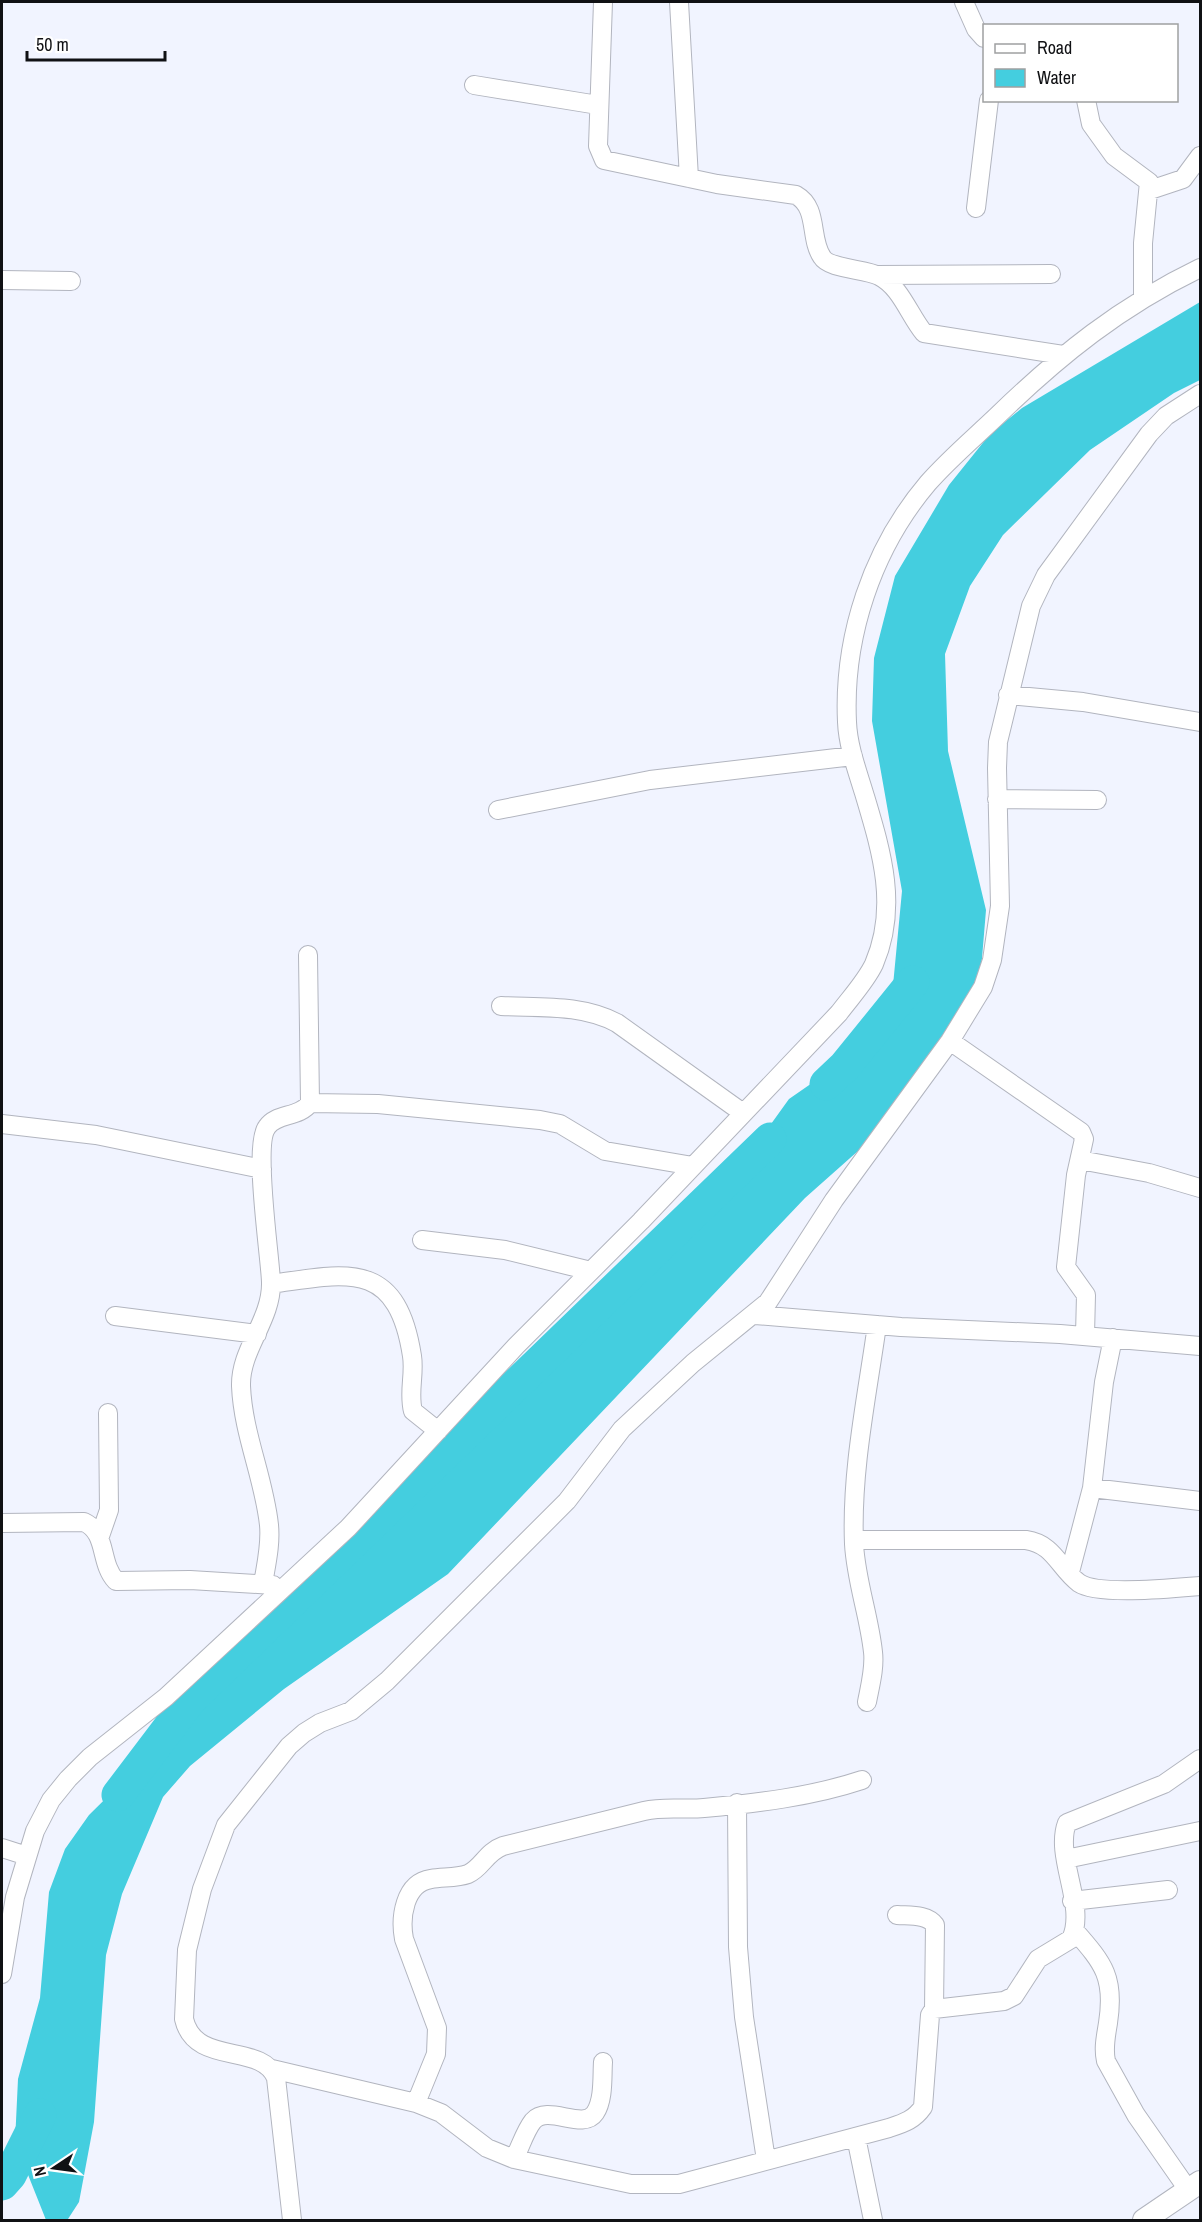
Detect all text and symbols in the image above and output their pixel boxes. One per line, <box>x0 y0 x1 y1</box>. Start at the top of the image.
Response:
scale bar <box>27 24 165 62</box>
legend <box>983 24 1178 102</box>
text: 50 m <box>36 32 69 57</box>
text: Road <box>1037 35 1072 60</box>
text: Water <box>1037 65 1076 90</box>
north arrow <box>24 2138 84 2198</box>
text: N <box>28 2164 51 2178</box>

